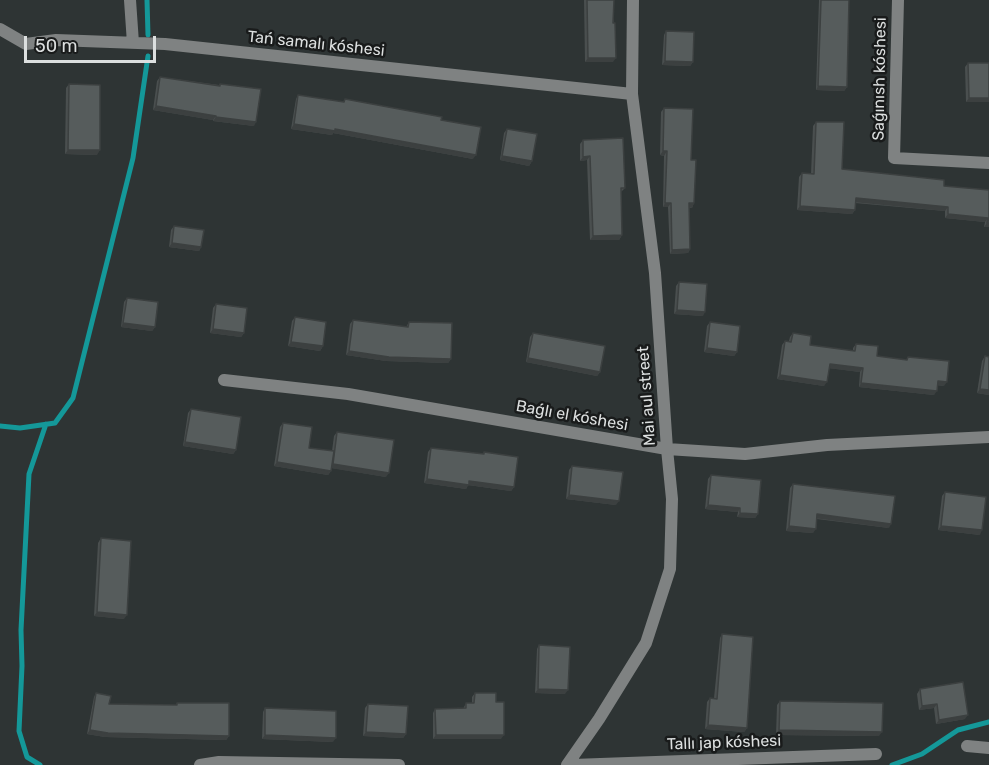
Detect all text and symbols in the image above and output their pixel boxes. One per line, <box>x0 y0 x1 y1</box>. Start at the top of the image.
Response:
street label: Saǵınısh kóshesi <box>869 17 891 141</box>
scale bar <box>27 24 159 62</box>
street label: Tań samalı kóshesi <box>246 27 386 61</box>
text: 50 m <box>35 35 78 57</box>
street label: Mai aul street <box>634 345 660 447</box>
street label: Baǵlı el kóshesi <box>514 397 630 435</box>
street label: Tallı jap kóshesi <box>666 731 782 755</box>

